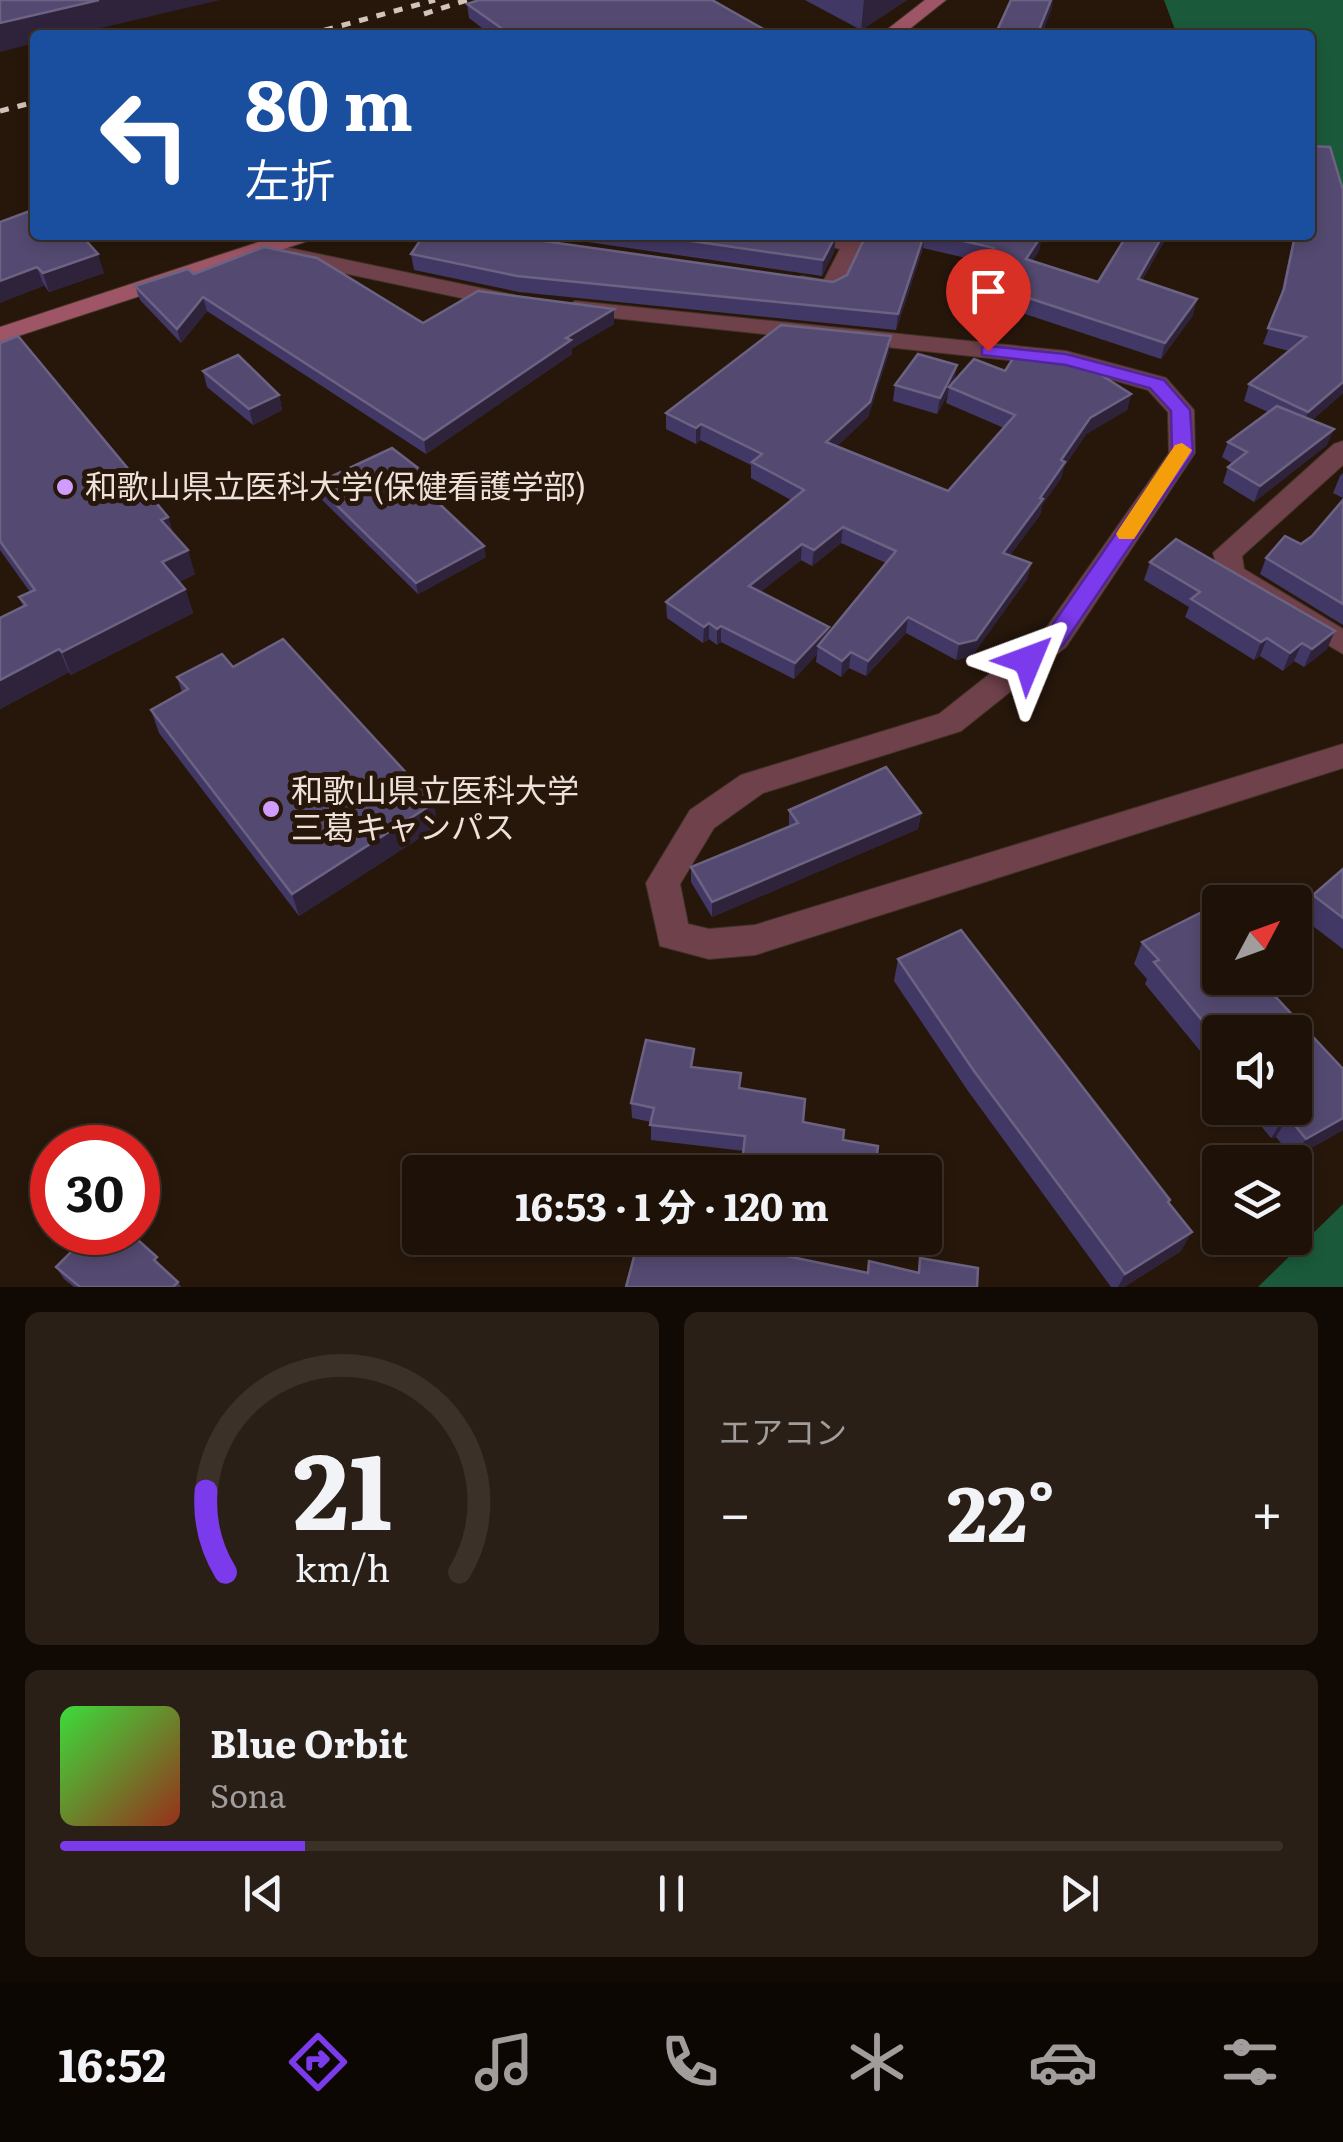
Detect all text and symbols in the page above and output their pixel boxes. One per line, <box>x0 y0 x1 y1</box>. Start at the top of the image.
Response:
text: 80 m <box>245 49 413 153</box>
icon: left <box>80 70 210 200</box>
text: 左折 <box>245 144 335 211</box>
pin <box>946 249 1031 352</box>
icon: arrive <box>961 264 1016 319</box>
place label: 和歌山県立医科大学(保健看護学部) <box>85 460 586 508</box>
marker: 和歌山県立医科大学(保健看護学部) <box>54 476 76 498</box>
position arrow <box>976 608 1080 712</box>
place label: 和歌山県立医科大学 三葛キャンパス <box>291 764 579 849</box>
marker: 和歌山県立医科大学 三葛キャンパス <box>260 798 282 820</box>
north arrow <box>1202 885 1312 995</box>
map controls <box>1202 885 1312 1255</box>
button: sound <box>1202 1015 1312 1125</box>
speed limit sign: 30 <box>30 1125 160 1255</box>
button: layers <box>1202 1145 1312 1255</box>
text: 16:53 · 1 分 · 120 m <box>515 1176 829 1233</box>
text: エアコン <box>719 1406 847 1454</box>
text: 21 <box>293 1408 391 1562</box>
text: 22° <box>947 1454 1055 1565</box>
text: − <box>719 1469 751 1551</box>
text: + <box>1251 1469 1283 1551</box>
text: km/h <box>294 1540 390 1593</box>
text: Blue Orbit <box>210 1713 408 1770</box>
text: Sona <box>210 1770 286 1818</box>
icon: previous <box>236 1866 291 1921</box>
icon: pause <box>644 1866 699 1921</box>
icon: next <box>1052 1866 1107 1921</box>
icon: directions <box>283 2027 353 2097</box>
icon: music <box>469 2027 539 2097</box>
icon: phone <box>655 2027 725 2097</box>
icon: climate <box>842 2027 912 2097</box>
icon: car <box>1028 2027 1098 2097</box>
icon: filters <box>1215 2027 1285 2097</box>
text: 16:52 <box>58 2029 166 2096</box>

